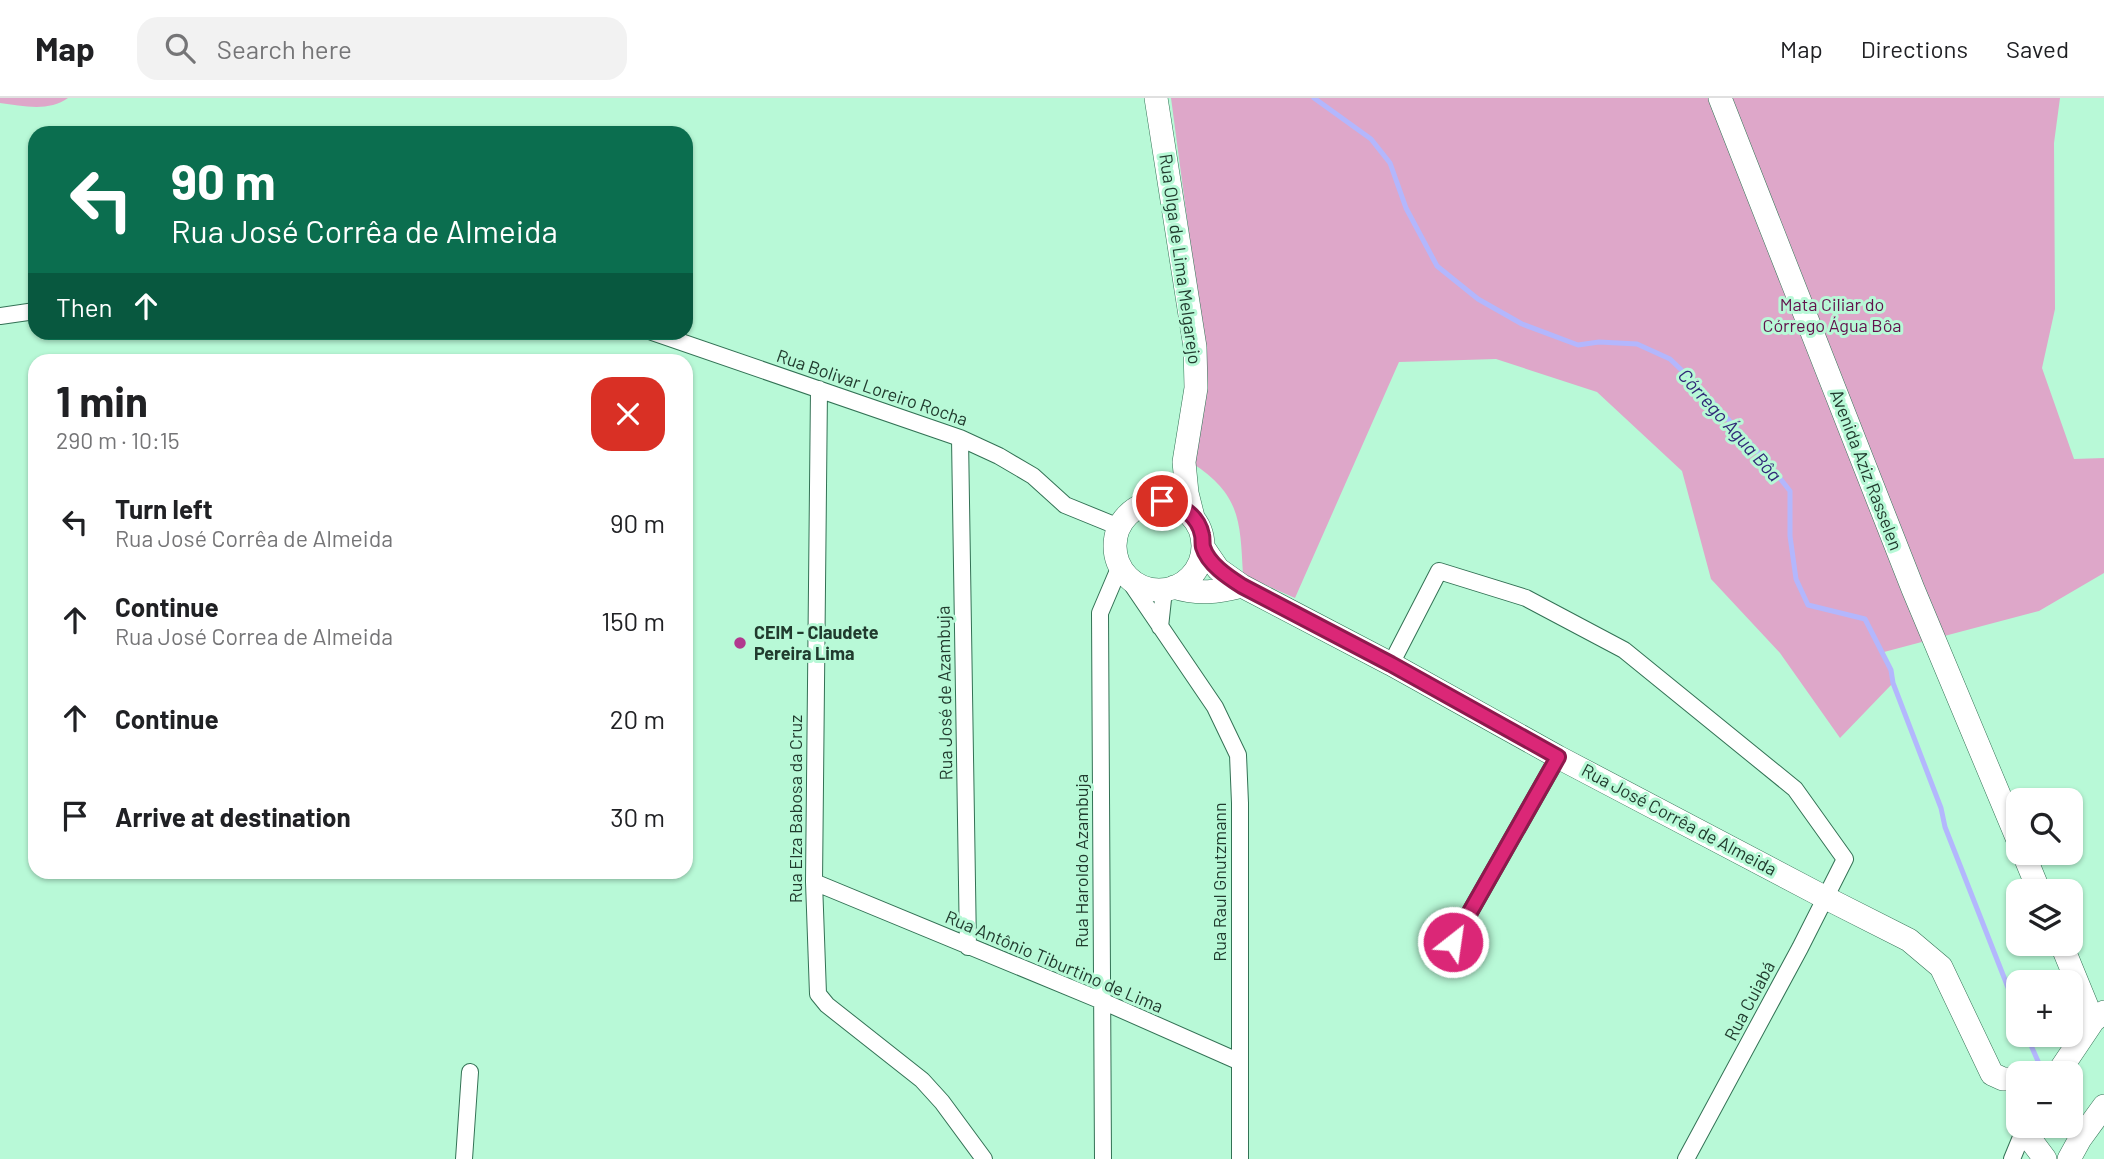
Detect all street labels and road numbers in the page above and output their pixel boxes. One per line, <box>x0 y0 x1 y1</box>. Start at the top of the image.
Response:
street label: Rua Olga de Lima Melgarejo <box>1155 152 1207 366</box>
street label: Rua Bolivar Loreiro Rocha <box>774 344 971 430</box>
street label: Avenida Aziz Rasselen <box>1826 386 1908 553</box>
street label: Rua José de Azambuja <box>931 606 957 781</box>
street label: Rua Elza Babosa da Cruz <box>784 715 806 903</box>
street label: Rua José Corrêa de Almeida <box>1578 758 1781 880</box>
street label: Rua Haroldo Azambuja <box>1070 774 1092 948</box>
street label: Rua Raul Gnutzmann <box>1208 802 1230 962</box>
street label: Rua Antônio Tiburtino de Lima <box>942 905 1167 1017</box>
street label: Rua Cuiabá <box>1719 957 1779 1044</box>

